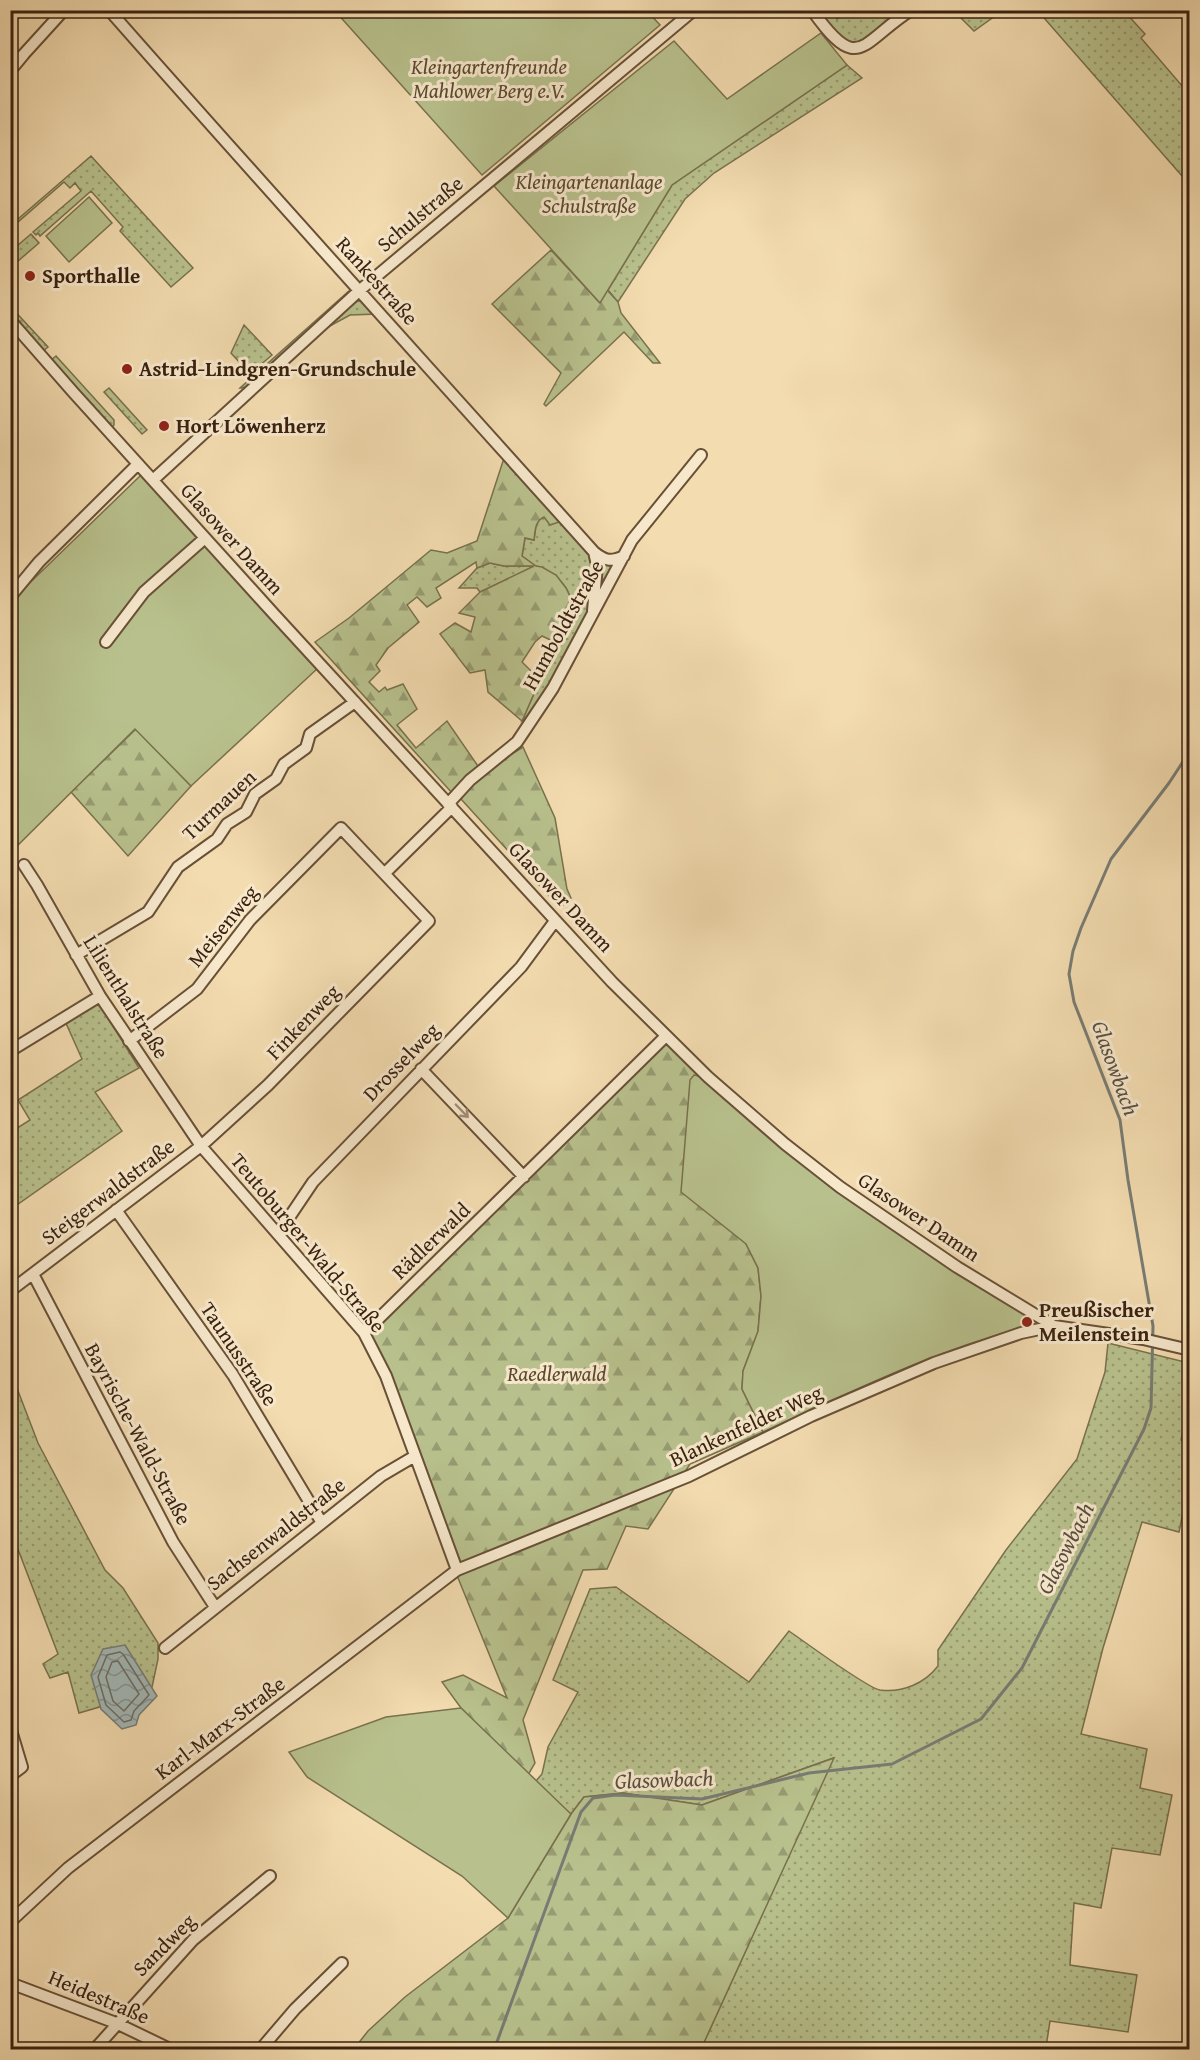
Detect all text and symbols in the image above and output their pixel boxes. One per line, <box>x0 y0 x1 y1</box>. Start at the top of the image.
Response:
park label: Kleingartenfreunde Mahlower Berg e.V. <box>410 51 567 106</box>
park label: Kleingartenanlage Schulstraße <box>514 166 663 221</box>
street label: Schulstraße <box>370 168 470 259</box>
street label: Rankestraße <box>329 229 426 332</box>
place label: Sporthalle <box>42 260 140 291</box>
marker: Sporthalle <box>23 269 37 283</box>
place label: Astrid-Lindgren-Grundschule <box>139 353 416 384</box>
marker: Astrid-Lindgren-Grundschule <box>120 362 134 376</box>
place label: Hort Löwenherz <box>176 410 326 441</box>
marker: Hort Löwenherz <box>157 419 171 433</box>
street label: Glasower Damm <box>173 476 291 602</box>
street label: Humboldtstraße <box>514 554 611 696</box>
street label: Turmauen <box>174 762 263 847</box>
street label: Glasower Damm <box>502 834 621 959</box>
street label: Meisenweg <box>180 878 266 973</box>
street label: Lilienthalstraße <box>76 929 177 1065</box>
street label: Finkenweg <box>259 976 347 1066</box>
street label: Drosselweg <box>355 1015 447 1108</box>
water label: Glasowbach <box>1084 1016 1148 1120</box>
one-way arrow <box>455 1104 469 1119</box>
street label: Steigerwaldstraße <box>34 1131 181 1252</box>
street label: Teutoburger-Wald-Straße <box>224 1146 393 1340</box>
street label: Glasower Damm <box>852 1164 987 1269</box>
street label: Rädlerwald <box>384 1194 478 1286</box>
place label: Preußischer Meilenstein <box>1039 1294 1154 1349</box>
street label: Taunusstraße <box>193 1295 286 1412</box>
marker: Preußischer Meilenstein <box>1020 1315 1034 1329</box>
street label: Bayrische-Wald-Straße <box>77 1337 200 1531</box>
park label: Raedlerwald <box>506 1358 607 1389</box>
street label: Blankenfelder Weg <box>664 1376 828 1475</box>
street label: Sachsenwaldstraße <box>200 1469 352 1598</box>
water label: Glasowbach <box>1028 1497 1102 1599</box>
street label: Karl-Marx-Straße <box>148 1668 291 1787</box>
water label: Glasowbach <box>614 1761 714 1797</box>
street label: Sandweg <box>125 1906 203 1983</box>
street label: Heidestraße <box>44 1961 155 2032</box>

